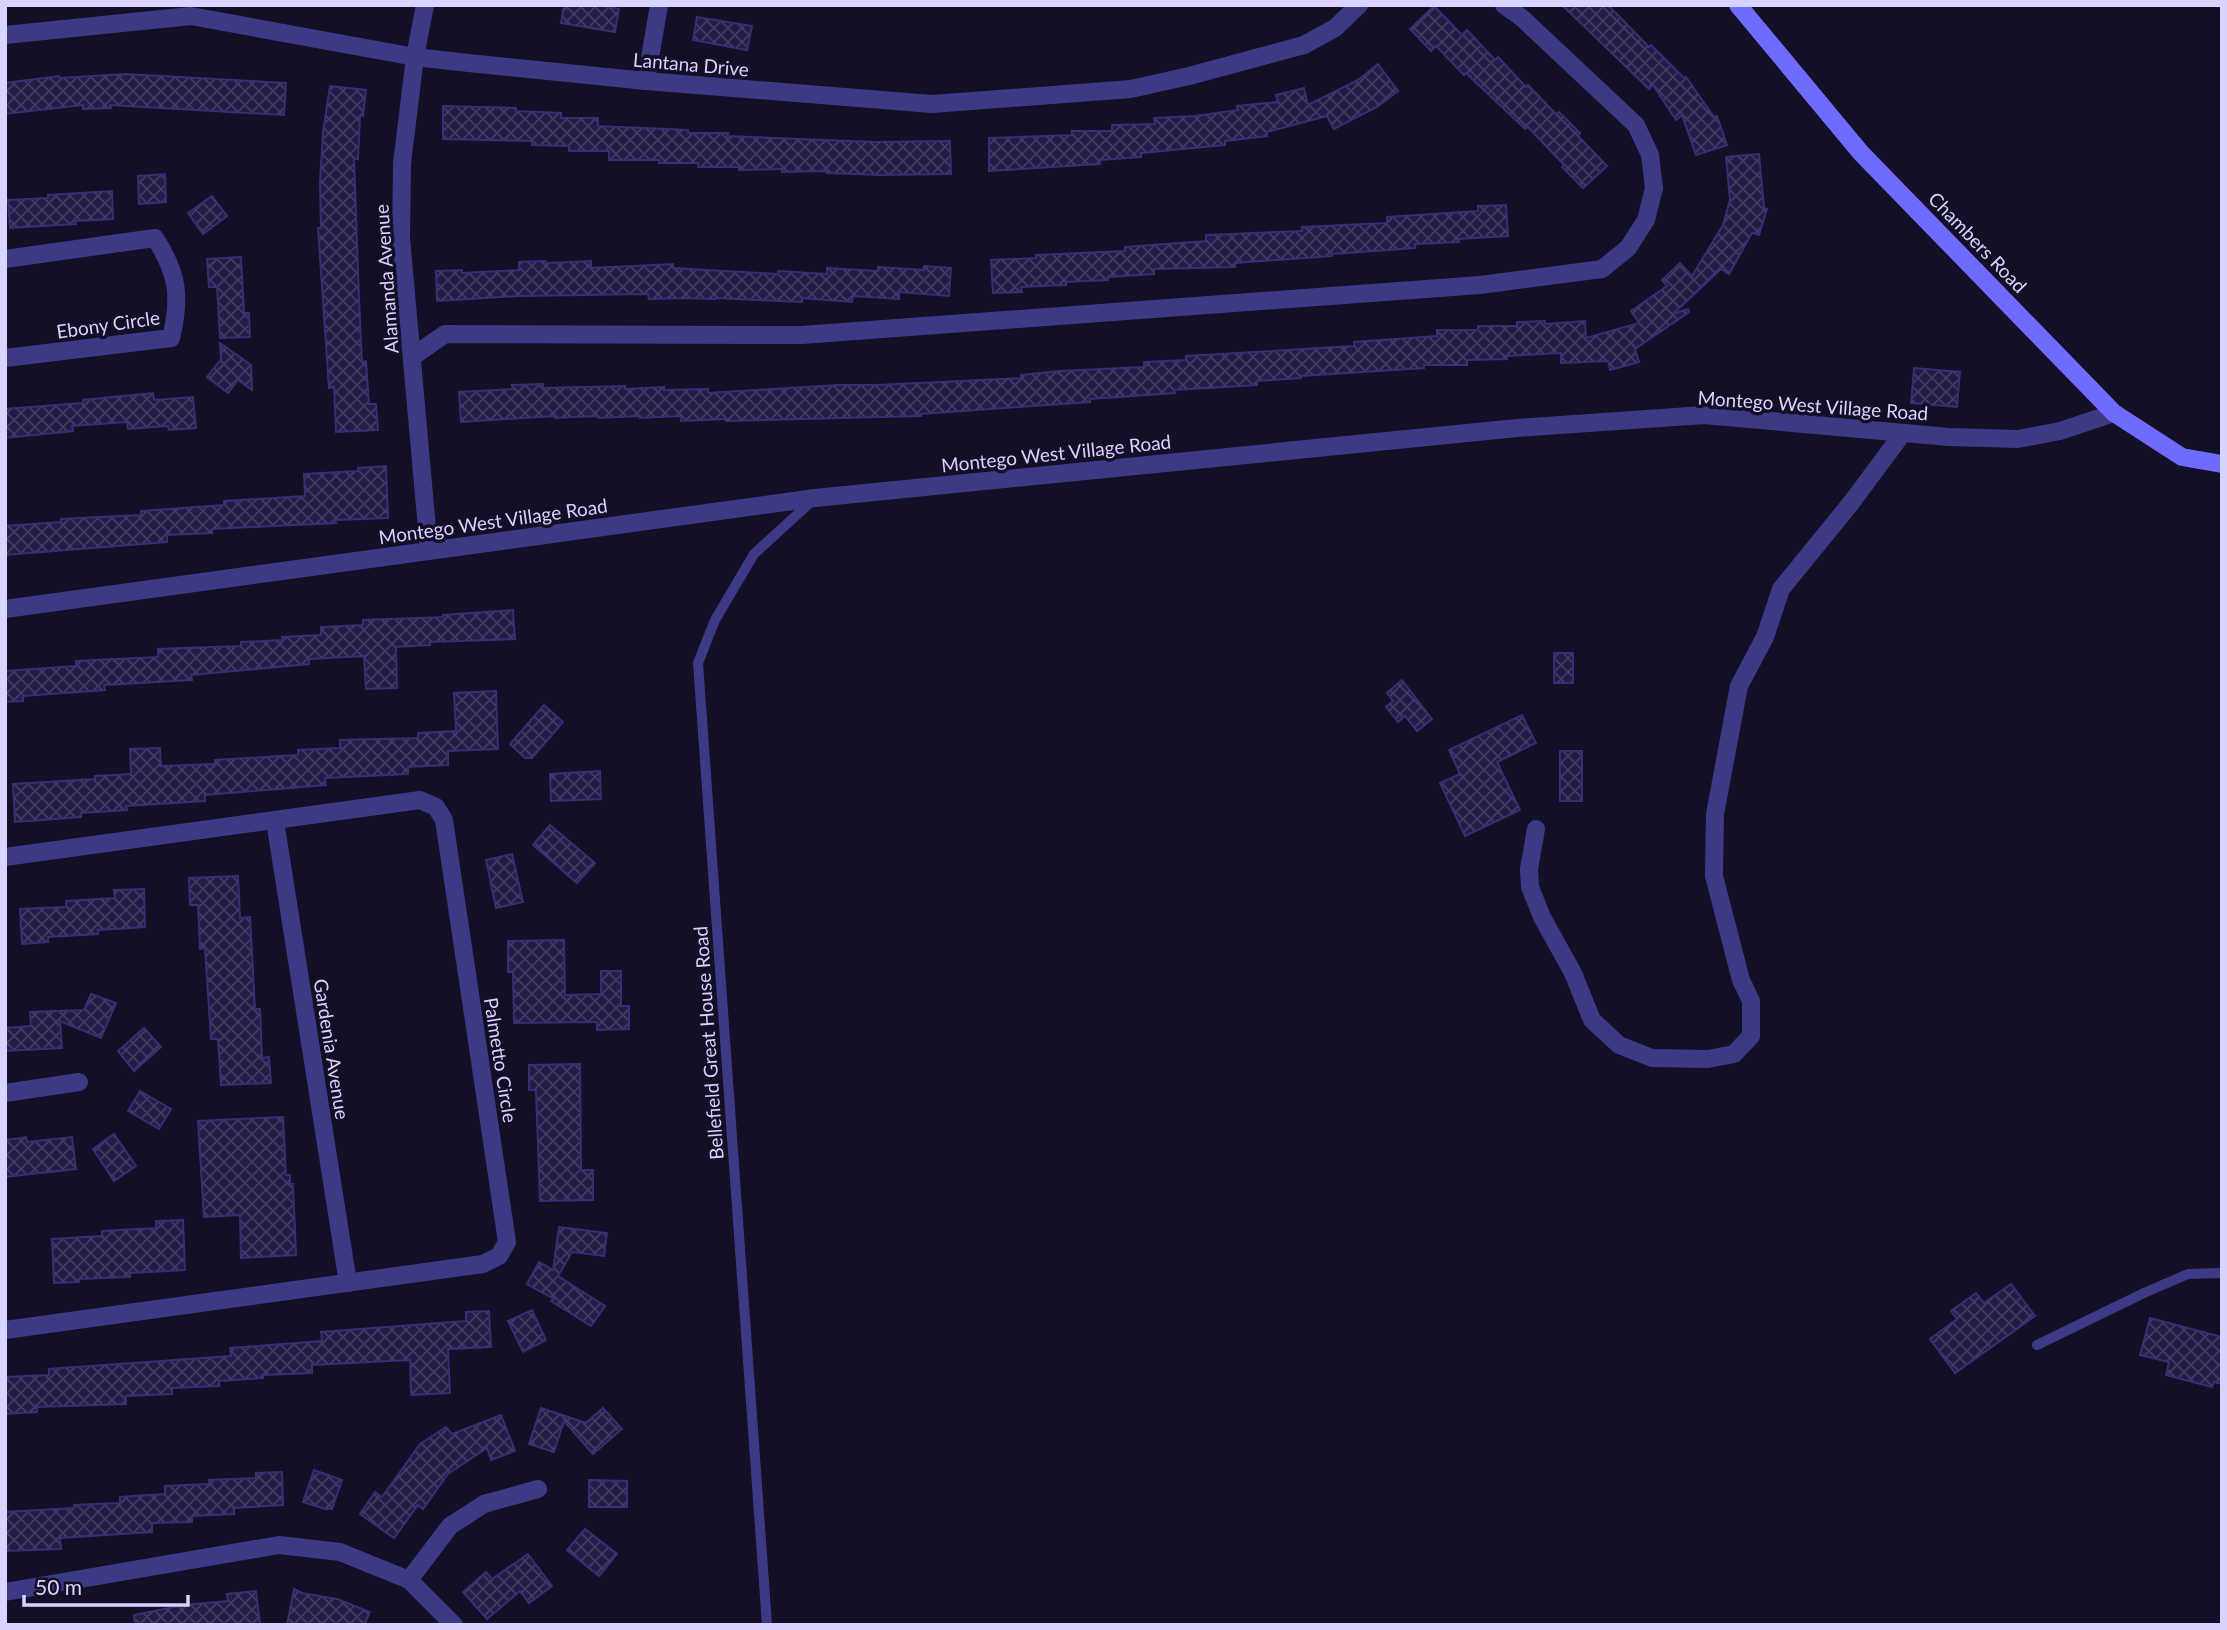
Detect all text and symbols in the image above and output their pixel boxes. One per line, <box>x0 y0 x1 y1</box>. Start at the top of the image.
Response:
street label: Lantana Drive <box>632 47 750 81</box>
street label: Chambers Road <box>1924 187 2032 297</box>
street label: Alamanda Avenue <box>369 204 403 354</box>
street label: Ebony Circle <box>55 305 161 343</box>
street label: Montego West Village Road <box>1697 385 1929 425</box>
street label: Montego West Village Road <box>940 429 1172 477</box>
street label: Montego West Village Road <box>377 494 609 548</box>
street label: Bellefield Great House Road <box>688 925 728 1161</box>
street label: Gardenia Avenue <box>310 977 354 1121</box>
street label: Palmetto Circle <box>480 996 522 1124</box>
scale bar <box>24 1564 189 1608</box>
text: 50 m <box>35 1574 82 1599</box>

